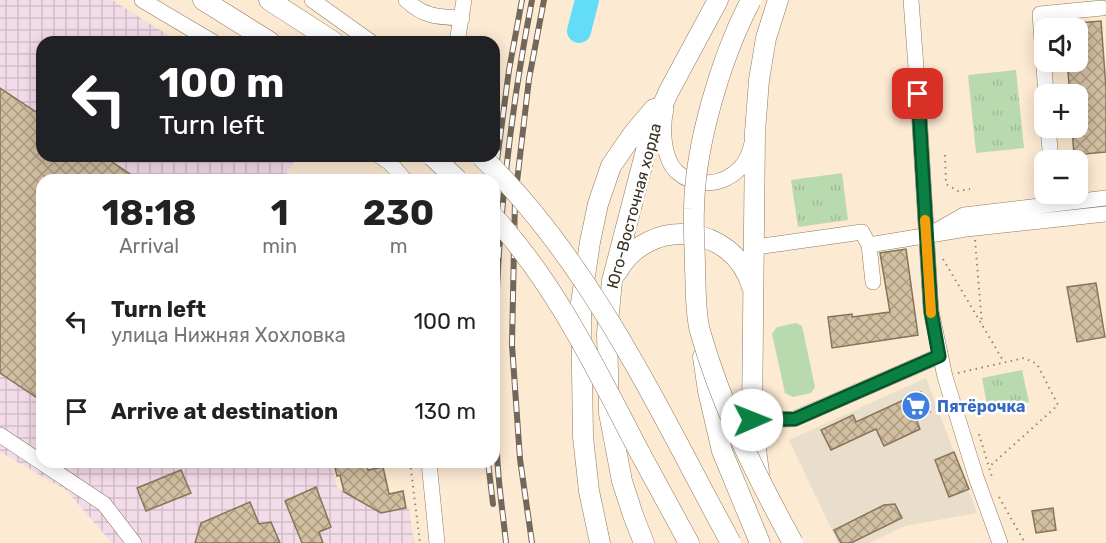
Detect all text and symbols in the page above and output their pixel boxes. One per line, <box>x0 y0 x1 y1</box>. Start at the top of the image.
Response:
map controls <box>1034 18 1088 204</box>
button: sound <box>1034 18 1088 72</box>
text: 100 m <box>159 58 284 108</box>
icon: left <box>60 60 138 138</box>
pin <box>892 68 943 119</box>
icon: arrive <box>901 77 934 110</box>
button: + <box>1034 84 1088 138</box>
text: Turn left <box>159 109 264 141</box>
street label: Юго-Восточная хорда <box>603 121 665 291</box>
button: − <box>1034 150 1088 204</box>
text: 18:18 <box>102 191 197 234</box>
text: 1 <box>271 191 289 234</box>
text: 230 <box>363 191 434 234</box>
text: Arrival <box>119 234 179 258</box>
text: min <box>262 234 297 258</box>
text: m <box>390 234 407 258</box>
text: Turn left <box>111 296 206 323</box>
icon: left <box>60 305 93 338</box>
text: 100 m <box>414 308 476 335</box>
text: улица Нижняя Хохловка <box>111 323 346 347</box>
position arrow <box>720 388 784 452</box>
supermarket icon: Пятёрочка <box>900 390 932 422</box>
icon: arrive <box>60 395 93 428</box>
place label: Пятёрочка <box>937 397 1026 416</box>
text: Arrive at destination <box>111 398 338 425</box>
text: 130 m <box>414 398 476 425</box>

